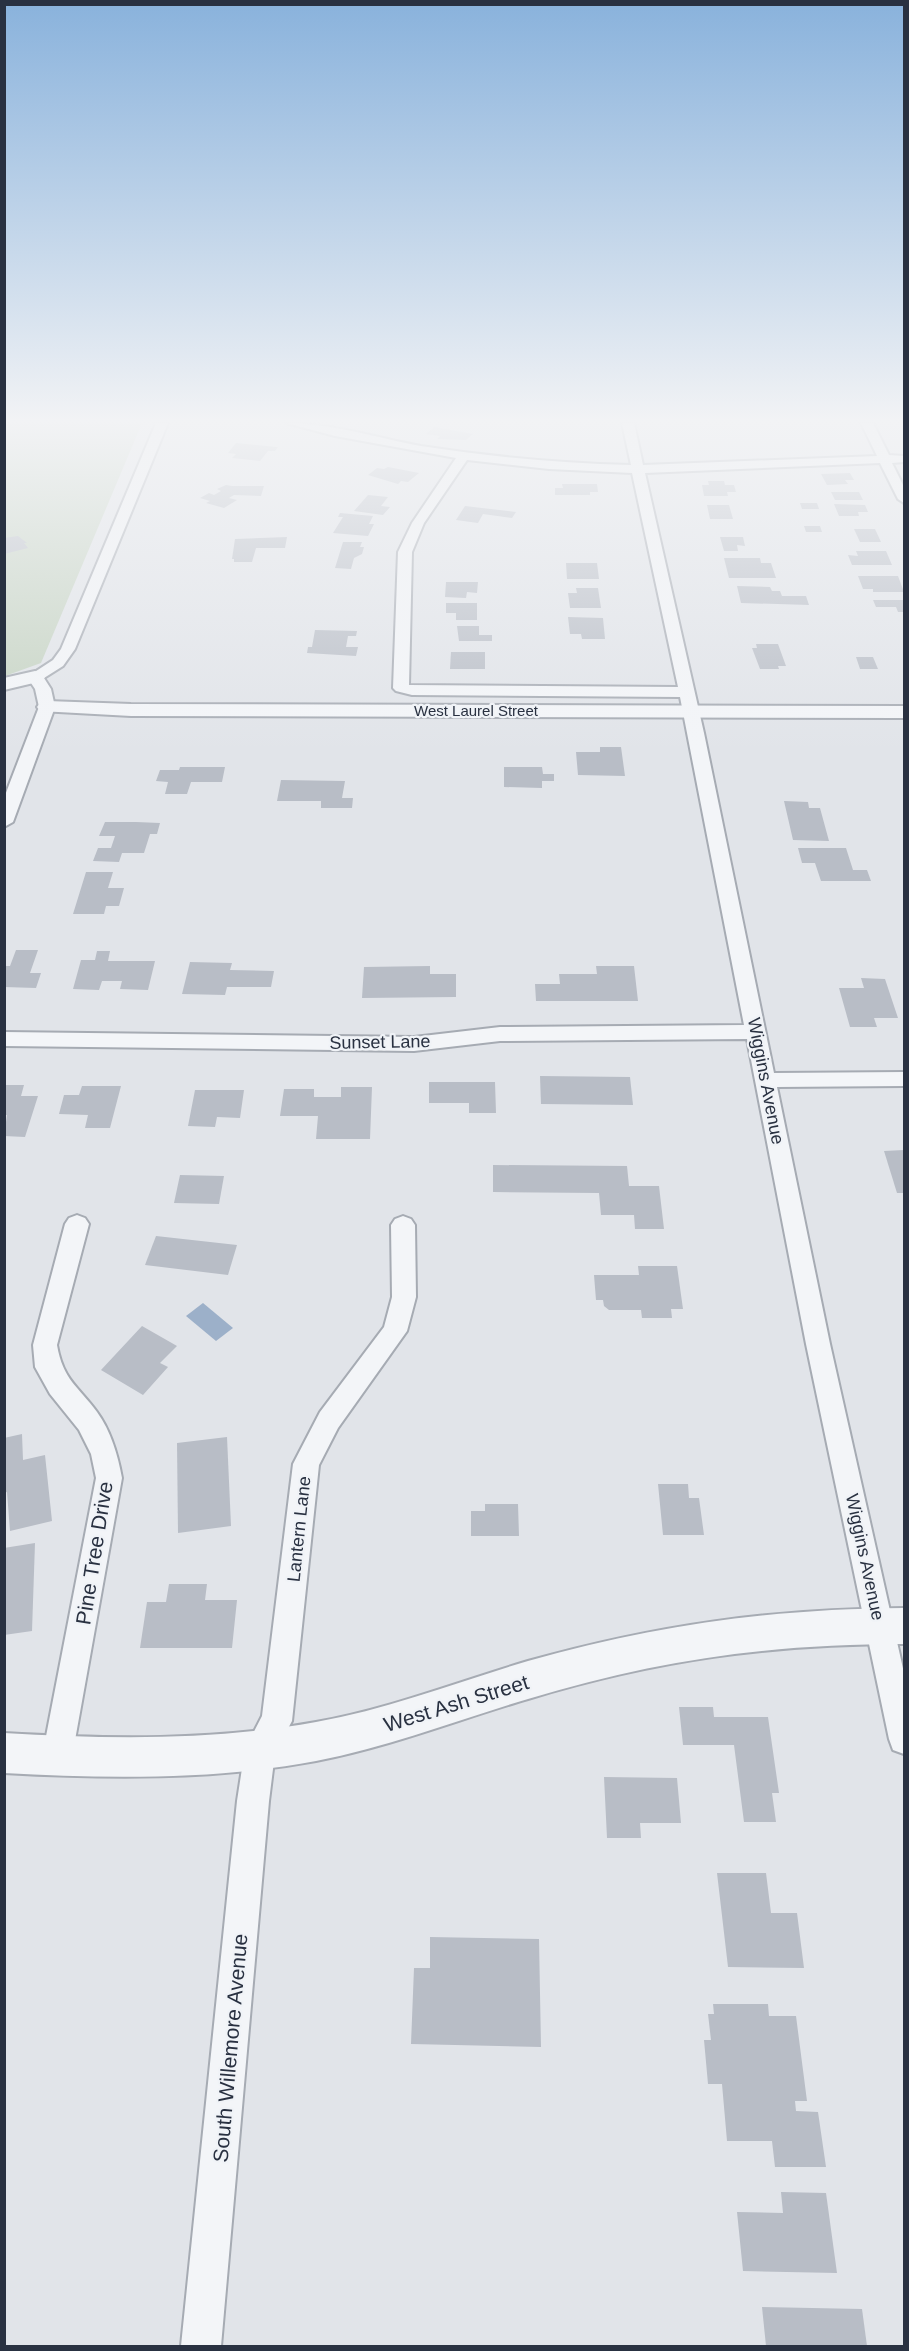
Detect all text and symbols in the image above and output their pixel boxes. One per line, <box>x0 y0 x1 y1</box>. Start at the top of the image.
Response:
street label: West Laurel Street <box>414 702 539 719</box>
street label: Wiggins Avenue <box>744 1016 788 1146</box>
street label: Sunset Lane <box>329 1031 431 1053</box>
street label: Lantern Lane <box>284 1475 314 1583</box>
street label: Pine Tree Drive <box>71 1480 117 1626</box>
street label: Wiggins Avenue <box>842 1492 888 1622</box>
street label: West Ash Street <box>381 1670 531 1736</box>
street label: South Willemore Avenue <box>209 1933 251 2163</box>

